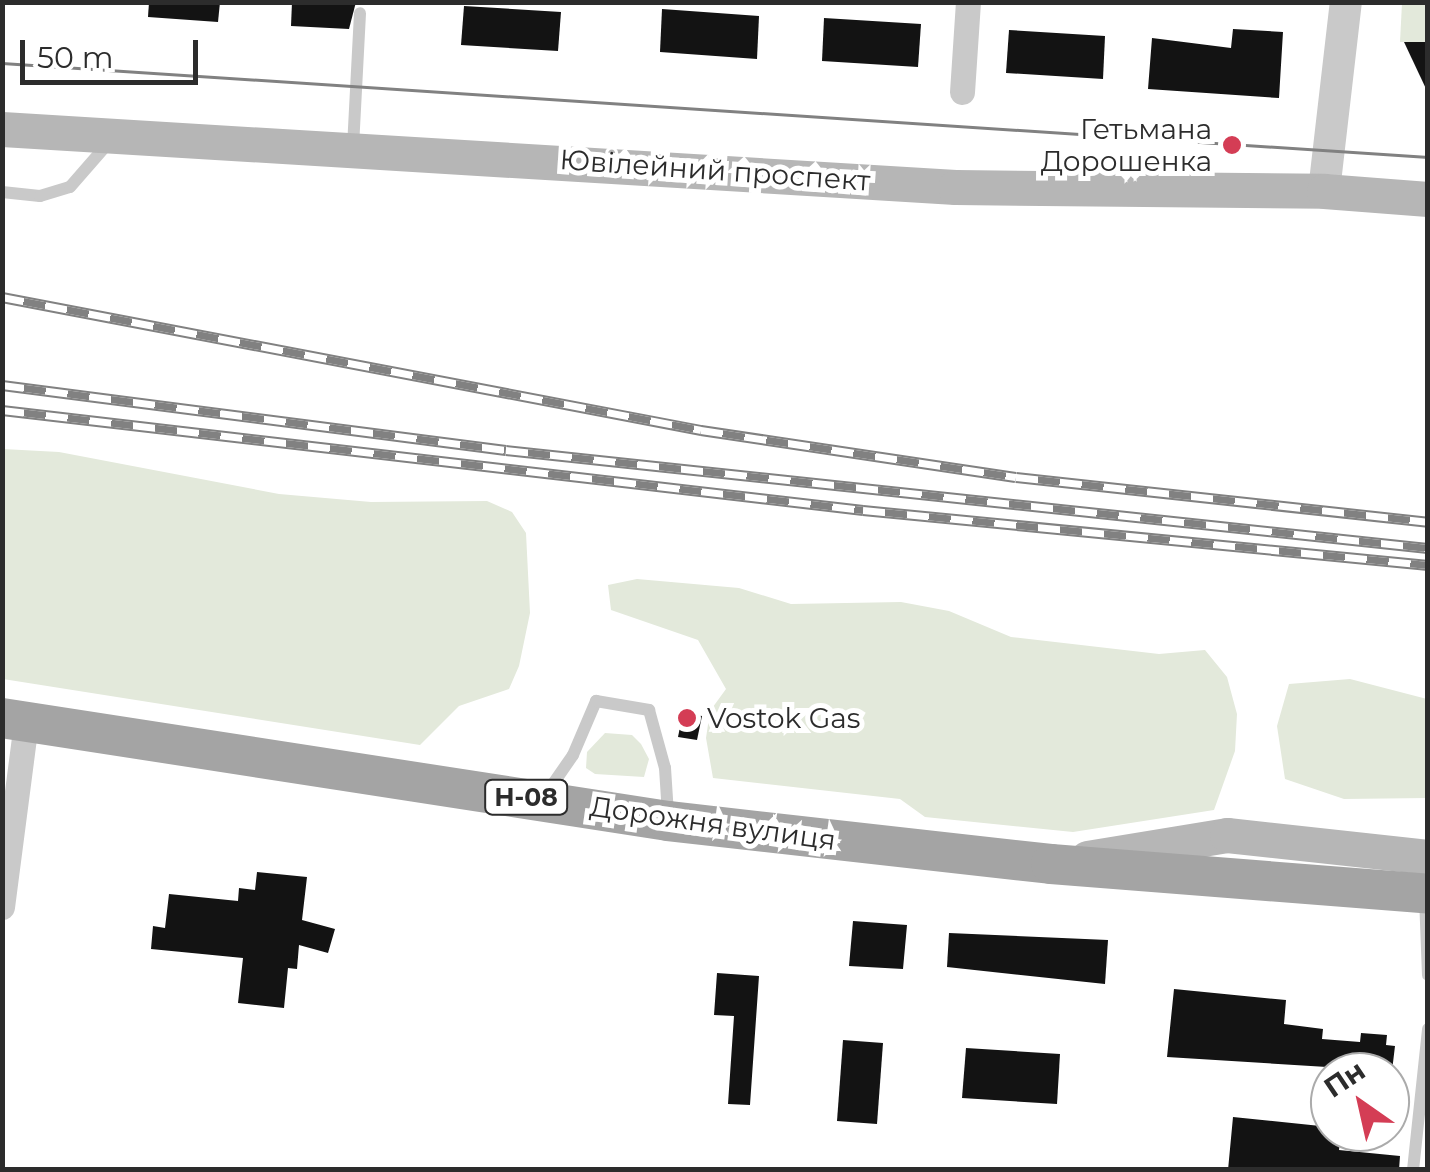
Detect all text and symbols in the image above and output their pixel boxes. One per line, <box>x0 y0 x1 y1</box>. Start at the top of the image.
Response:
scale bar <box>25 20 202 82</box>
text: 50 m <box>37 39 114 76</box>
place label: Гетьмана Дорошенка <box>1041 112 1212 178</box>
marker: Гетьмана Дорошенка <box>1221 134 1243 156</box>
street label: Ювілейний проспект <box>559 142 871 198</box>
place label: Vostok Gas <box>707 701 861 735</box>
marker: Vostok Gas <box>676 707 698 729</box>
road number: Н-08 <box>484 777 568 817</box>
street label: Дорожня вулиця <box>588 789 838 857</box>
north arrow <box>1310 1052 1410 1152</box>
text: Пн <box>1317 1053 1371 1105</box>

